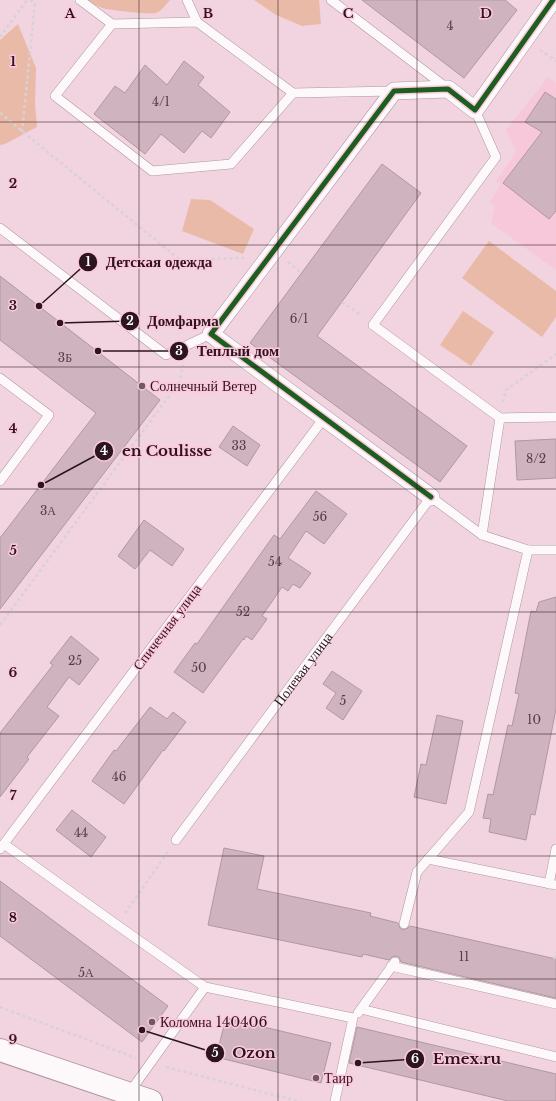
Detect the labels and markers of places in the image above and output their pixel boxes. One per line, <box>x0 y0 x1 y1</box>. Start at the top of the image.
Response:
callout: Детская одежда <box>78 249 221 276</box>
callout: Домфарма <box>120 307 227 334</box>
callout: Теплый дом <box>169 337 288 364</box>
place label: Солнечный Ветер <box>150 377 257 395</box>
marker: Солнечный Ветер <box>137 381 147 391</box>
callout: en Coulisse <box>94 437 220 464</box>
place label: Коломна 140406 <box>160 1013 267 1031</box>
marker: Коломна 140406 <box>147 1017 157 1027</box>
callout: Ozon <box>205 1039 284 1066</box>
callout: Emex.ru <box>405 1046 510 1073</box>
place label: Таир <box>324 1069 353 1087</box>
marker: Таир <box>311 1073 321 1083</box>

